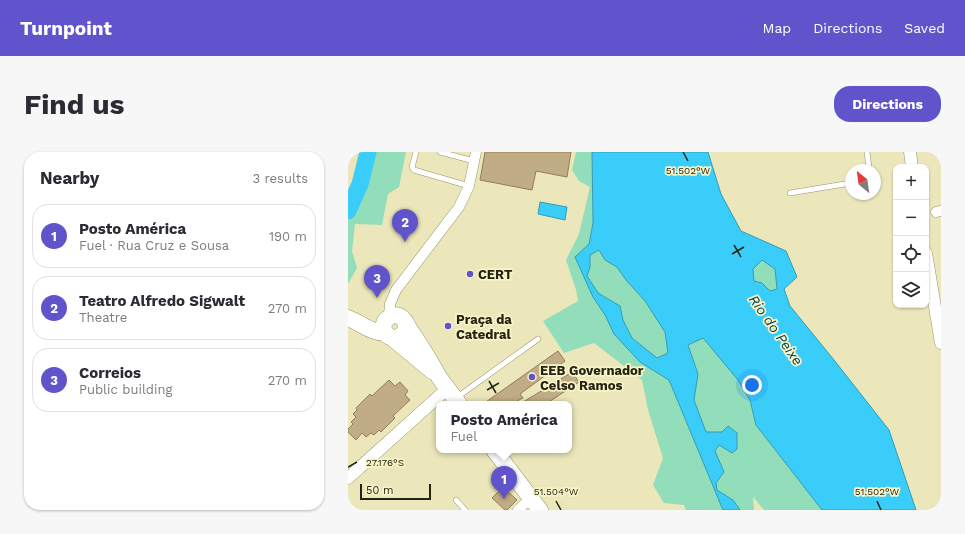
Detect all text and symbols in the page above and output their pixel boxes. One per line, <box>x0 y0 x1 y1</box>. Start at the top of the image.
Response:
text: Turnpoint <box>20 17 112 40</box>
text: Map <box>763 20 791 36</box>
text: Directions <box>813 20 882 36</box>
text: Saved <box>904 20 945 36</box>
button: Directions <box>834 86 941 122</box>
text: Find us <box>24 88 124 121</box>
north arrow <box>845 164 881 200</box>
map controls <box>893 164 929 308</box>
button: + <box>893 164 929 200</box>
text: 51.502°W <box>666 165 711 176</box>
text: Nearby <box>40 168 99 188</box>
text: 3 results <box>253 171 308 186</box>
button: − <box>893 200 929 236</box>
pin: 2 <box>392 209 418 242</box>
text: Posto América <box>79 220 186 238</box>
text: 1 <box>51 229 57 244</box>
text: 190 m <box>269 229 307 244</box>
button: locate <box>893 236 929 272</box>
text: Fuel · Rua Cruz e Sousa <box>79 238 229 253</box>
pin: 3 <box>364 265 390 298</box>
place label: CERT <box>478 267 513 282</box>
marker: CERT <box>465 269 475 279</box>
button: layers <box>893 272 929 308</box>
text: Teatro Alfredo Sigwalt <box>79 292 245 310</box>
water label: Rio do Peixe <box>746 292 806 368</box>
text: 2 <box>50 301 58 316</box>
text: 270 m <box>268 301 307 316</box>
text: Theatre <box>79 310 127 325</box>
place label: Praça da Catedral <box>456 312 512 342</box>
marker: Praça da Catedral <box>443 321 453 331</box>
place label: EEB Governador Celso Ramos <box>540 363 644 393</box>
text: Correios <box>79 364 141 382</box>
marker: EEB Governador Celso Ramos <box>527 372 537 382</box>
text: 3 <box>50 373 58 388</box>
text: 270 m <box>268 373 307 388</box>
your location <box>742 375 762 395</box>
text: Public building <box>79 382 172 397</box>
popup <box>436 401 572 453</box>
text: Posto América <box>450 411 558 429</box>
text: Fuel <box>450 429 477 444</box>
text: 27.176°S <box>366 457 404 468</box>
pin: 1 <box>491 466 517 499</box>
scale bar <box>360 482 431 501</box>
text: 50 m <box>366 484 393 497</box>
text: 51.504°W <box>534 486 579 497</box>
text: 51.502°W <box>855 486 900 497</box>

